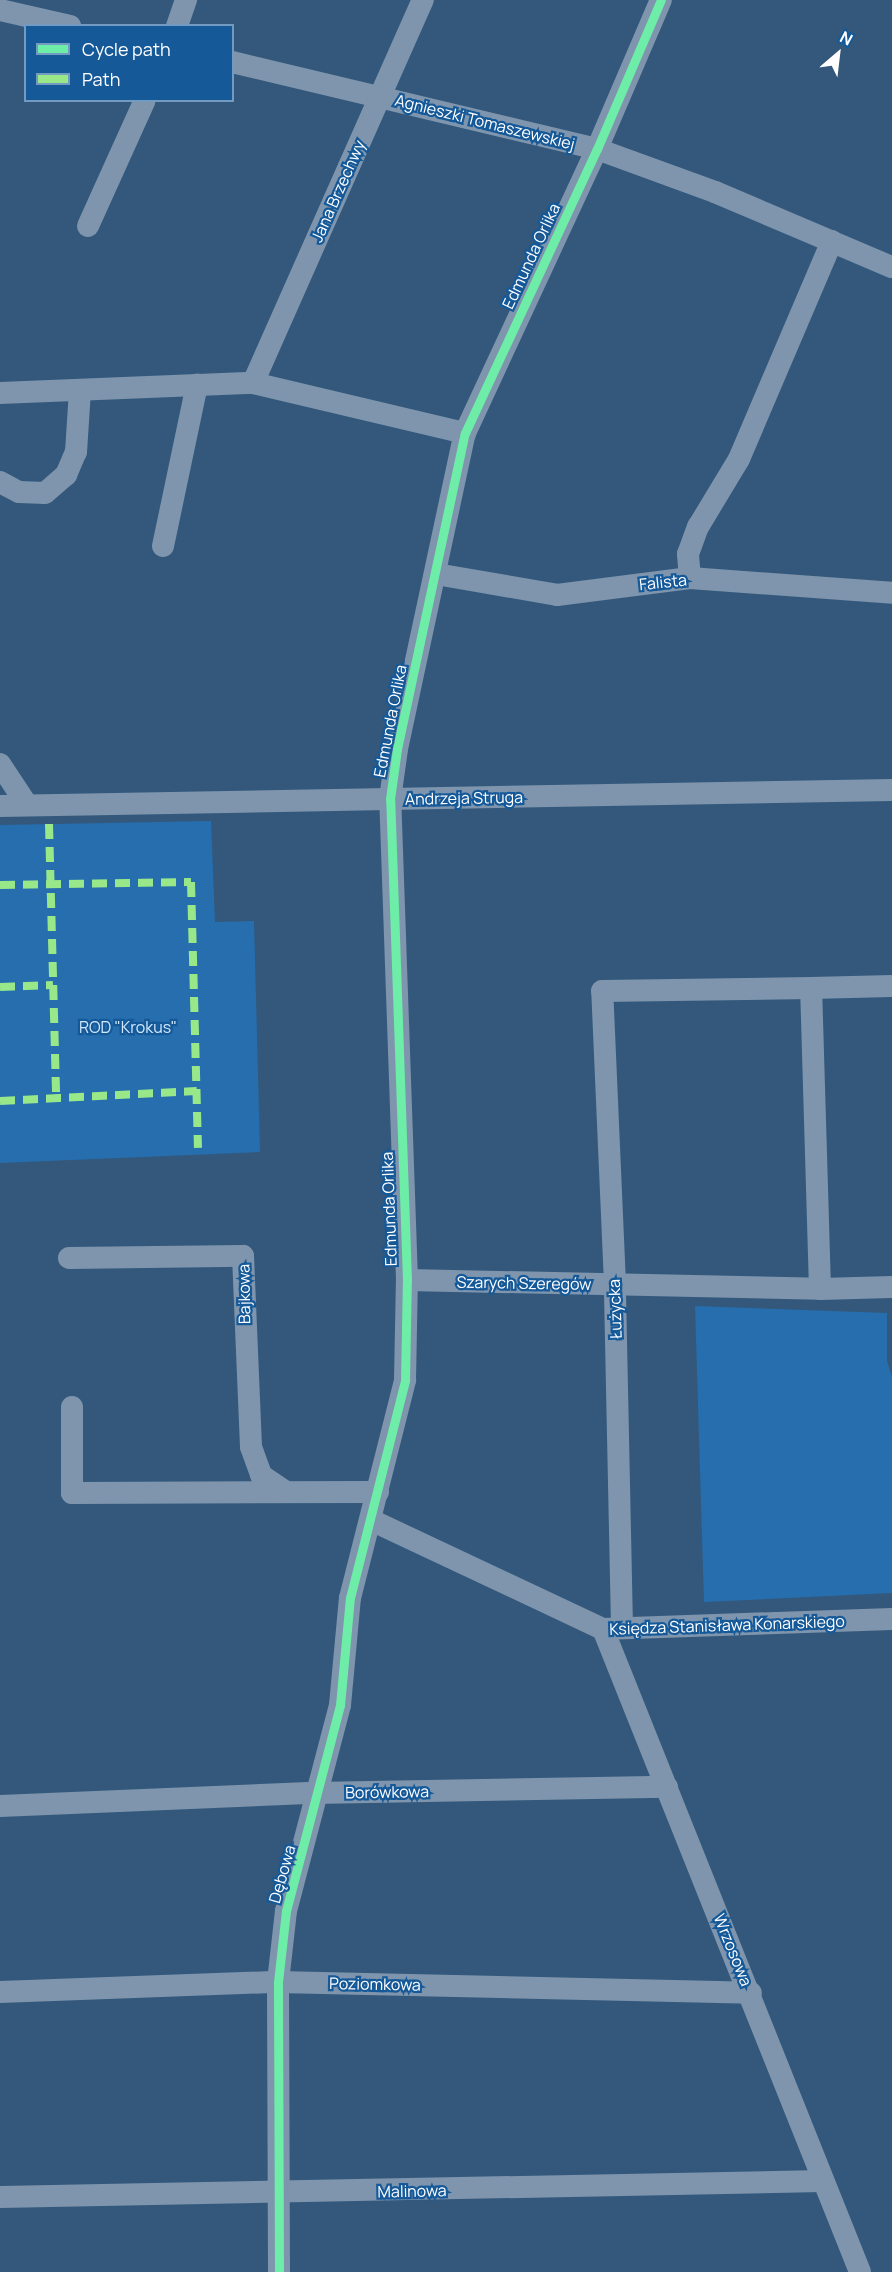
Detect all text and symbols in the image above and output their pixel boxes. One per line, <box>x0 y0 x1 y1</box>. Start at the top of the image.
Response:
legend <box>24 24 234 102</box>
north arrow <box>808 24 868 84</box>
text: N <box>836 26 857 51</box>
text: Cycle path <box>82 37 171 61</box>
text: Path <box>82 67 120 91</box>
street label: Agnieszki Tomaszewskiej <box>393 90 577 154</box>
street label: Jana Brzechwy <box>307 137 369 245</box>
street label: Edmunda Orlika <box>498 200 564 312</box>
street label: Falista <box>638 570 688 594</box>
street label: Edmunda Orlika <box>370 663 410 779</box>
street label: Andrzeja Struga <box>405 787 523 809</box>
park label: ROD "Krokus" <box>79 1017 177 1037</box>
street label: Edmunda Orlika <box>377 1152 401 1266</box>
street label: Bajkowa <box>234 1264 254 1324</box>
street label: Szarych Szeregów <box>456 1272 592 1294</box>
street label: Łużycka <box>604 1279 626 1339</box>
street label: Księdza Stanisława Konarskiego <box>609 1611 845 1639</box>
street label: Borówkowa <box>345 1782 429 1802</box>
street label: Dębowa <box>265 1843 299 1905</box>
street label: Wrzosowa <box>710 1911 756 1989</box>
street label: Poziomkowa <box>329 1974 421 1994</box>
street label: Malinowa <box>377 2181 447 2201</box>

